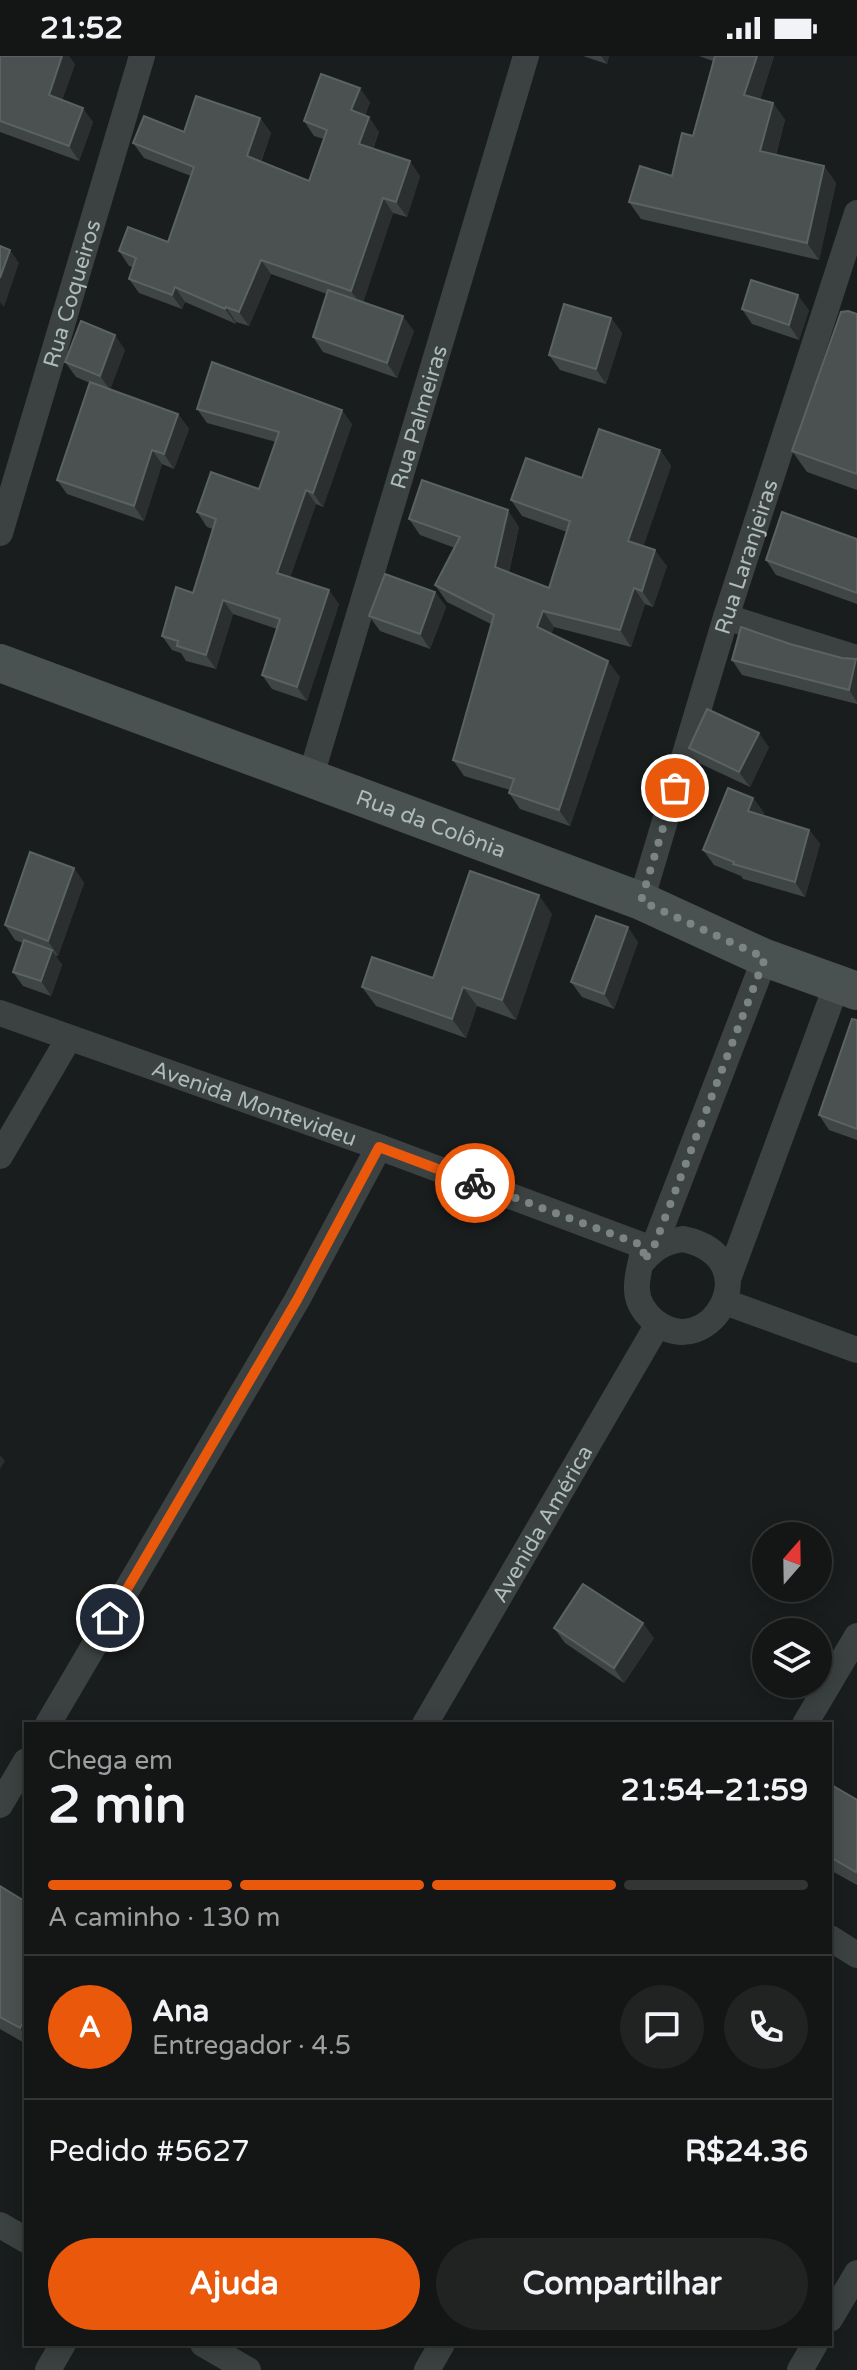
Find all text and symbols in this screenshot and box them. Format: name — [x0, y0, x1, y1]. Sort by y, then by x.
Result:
text: 21:52 — [40, 10, 123, 47]
street label: Rua Coqueiros — [38, 217, 107, 371]
street label: Rua Palmeiras — [385, 342, 453, 492]
street label: Rua Laranjeiras — [710, 476, 784, 637]
pin — [641, 754, 709, 822]
icon: bag — [653, 766, 697, 810]
street label: Rua da Colônia — [352, 784, 509, 864]
street label: Avenida Montevideu — [148, 1056, 360, 1152]
courier — [435, 1143, 515, 1223]
icon: bike — [453, 1161, 497, 1205]
street label: Avenida América — [487, 1441, 599, 1607]
north arrow — [752, 1522, 832, 1602]
map controls — [752, 1522, 832, 1698]
pin — [76, 1584, 144, 1652]
icon: home — [88, 1596, 132, 1640]
button: layers — [752, 1618, 832, 1698]
text: Chega em — [48, 1745, 173, 1776]
text: 21:54–21:59 — [621, 1772, 808, 1809]
text: 2 min — [48, 1774, 187, 1837]
text: A caminho · 130 m — [48, 1902, 280, 1933]
button: chat — [620, 1985, 704, 2069]
button: phone — [724, 1985, 808, 2069]
text: Ana — [152, 1993, 209, 2030]
text: A — [79, 2009, 101, 2046]
text: Entregador · 4.5 — [152, 2030, 351, 2061]
text: Pedido #5627 — [48, 2133, 250, 2170]
text: R$24.36 — [685, 2133, 808, 2170]
button: Ajuda — [48, 2238, 420, 2330]
button: Compartilhar — [436, 2238, 808, 2330]

